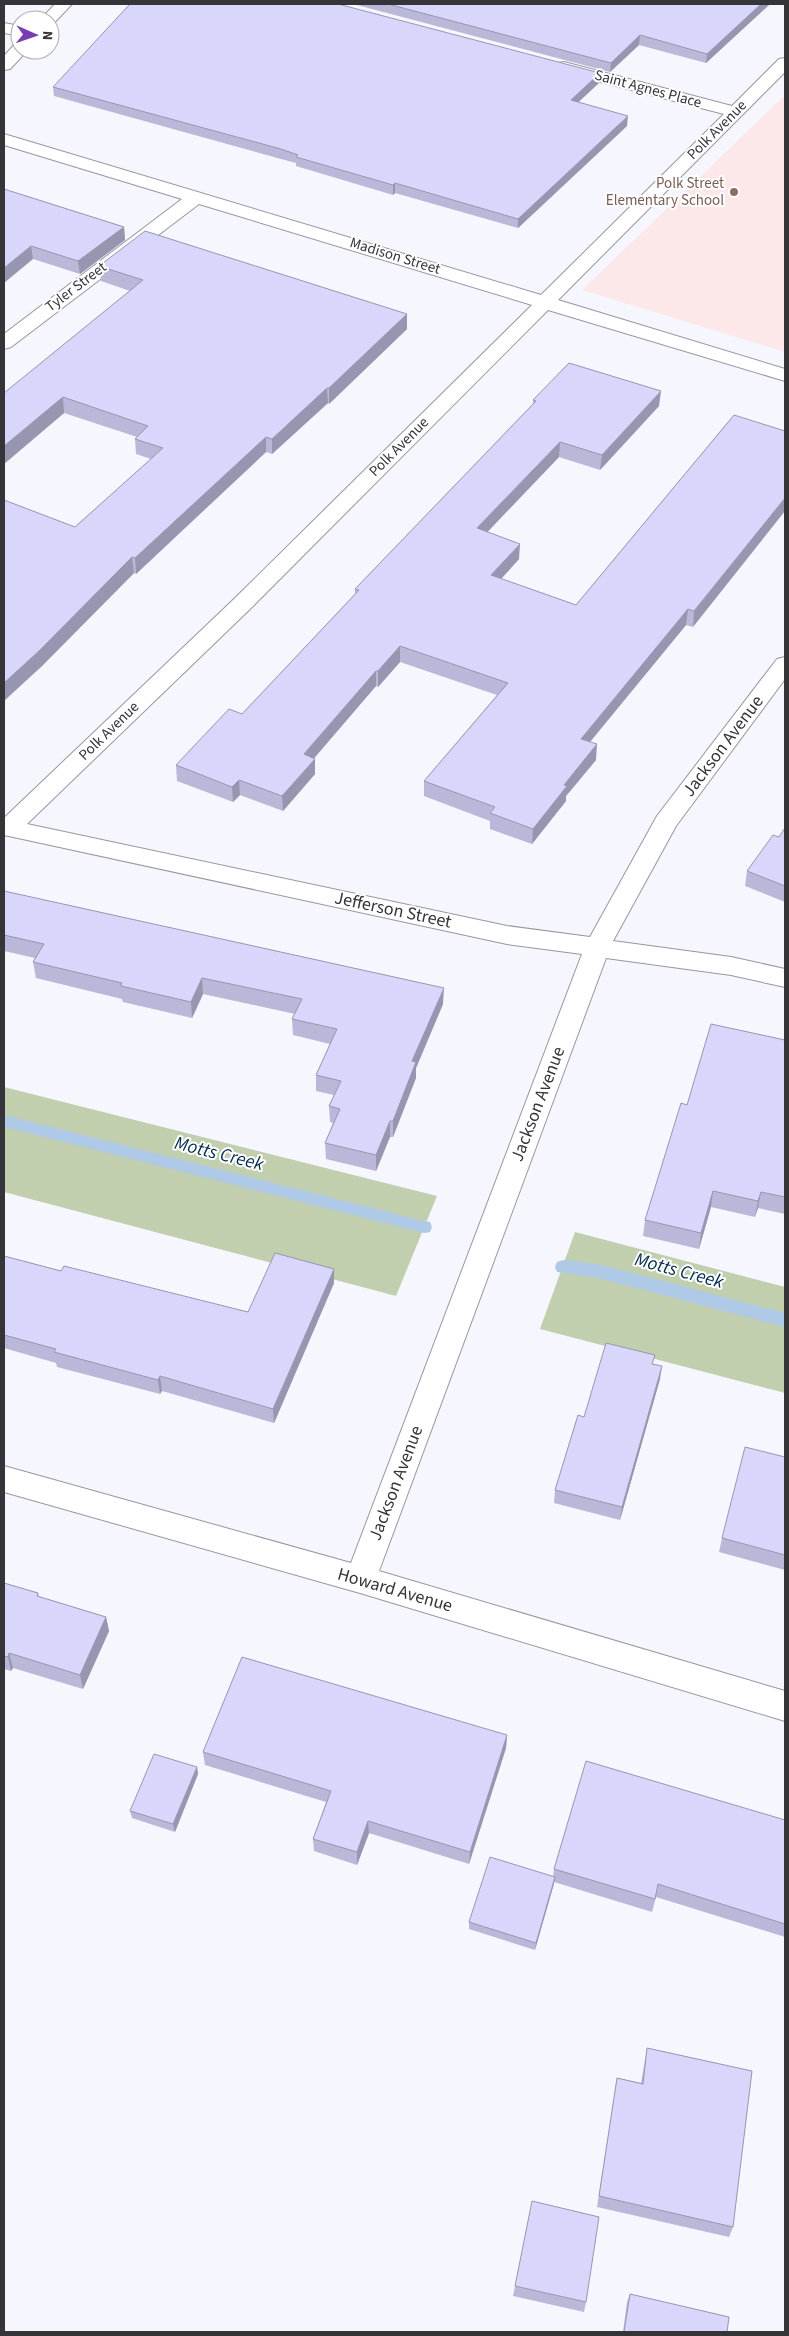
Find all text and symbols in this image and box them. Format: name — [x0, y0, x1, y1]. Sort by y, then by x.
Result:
north arrow — [10, 10, 60, 60]
text: N — [37, 30, 57, 40]
street label: Saint Agnes Place — [592, 65, 704, 113]
street label: Polk Avenue — [682, 95, 752, 165]
place label: Polk Street Elementary School — [606, 173, 724, 211]
marker: Polk Street Elementary School — [728, 186, 740, 198]
street label: Madison Street — [347, 232, 443, 280]
street label: Tyler Street — [41, 257, 111, 317]
street label: Polk Avenue — [364, 412, 434, 482]
street label: Jackson Avenue — [677, 690, 769, 802]
street label: Polk Avenue — [74, 697, 144, 765]
street label: Jefferson Street — [332, 885, 454, 935]
street label: Jackson Avenue — [505, 1043, 571, 1165]
water label: Motts Creek — [172, 1130, 267, 1178]
water label: Motts Creek — [632, 1246, 727, 1296]
street label: Jackson Avenue — [363, 1422, 429, 1544]
street label: Howard Avenue — [335, 1562, 455, 1618]

